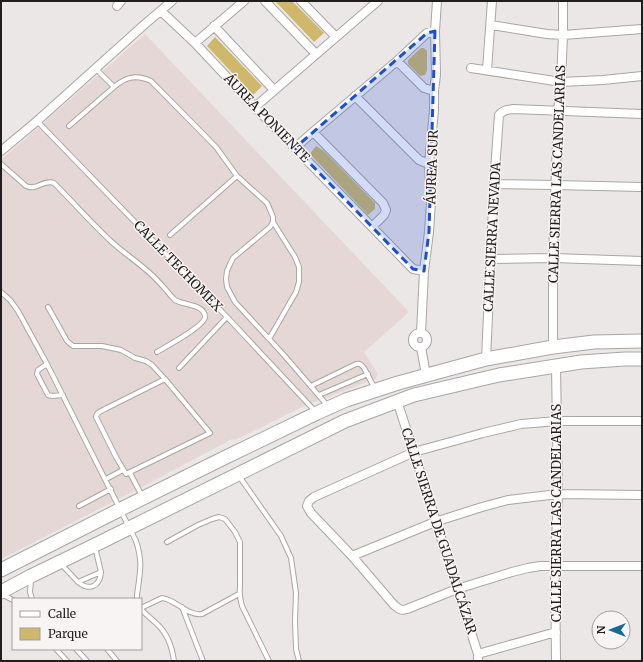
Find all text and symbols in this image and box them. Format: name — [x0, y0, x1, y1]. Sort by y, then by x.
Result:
street label: CALLE SIERRA LAS CANDELARIAS — [545, 64, 569, 283]
street label: ÁUREA PONIENTE — [220, 69, 315, 166]
street label: ÁUREA SUR — [421, 129, 442, 206]
street label: CALLE SIERRA NEVADA — [480, 161, 504, 312]
street label: CALLE TECHOMEX — [130, 217, 226, 316]
street label: CALLE SIERRA LAS CANDELARIAS — [548, 403, 565, 622]
street label: CALLE SIERRA DE GUADALCÁZAR — [398, 425, 481, 636]
legend — [12, 598, 142, 650]
text: Calle — [48, 606, 76, 621]
north arrow — [591, 610, 631, 650]
text: N — [594, 625, 608, 634]
text: Parque — [48, 626, 88, 641]

